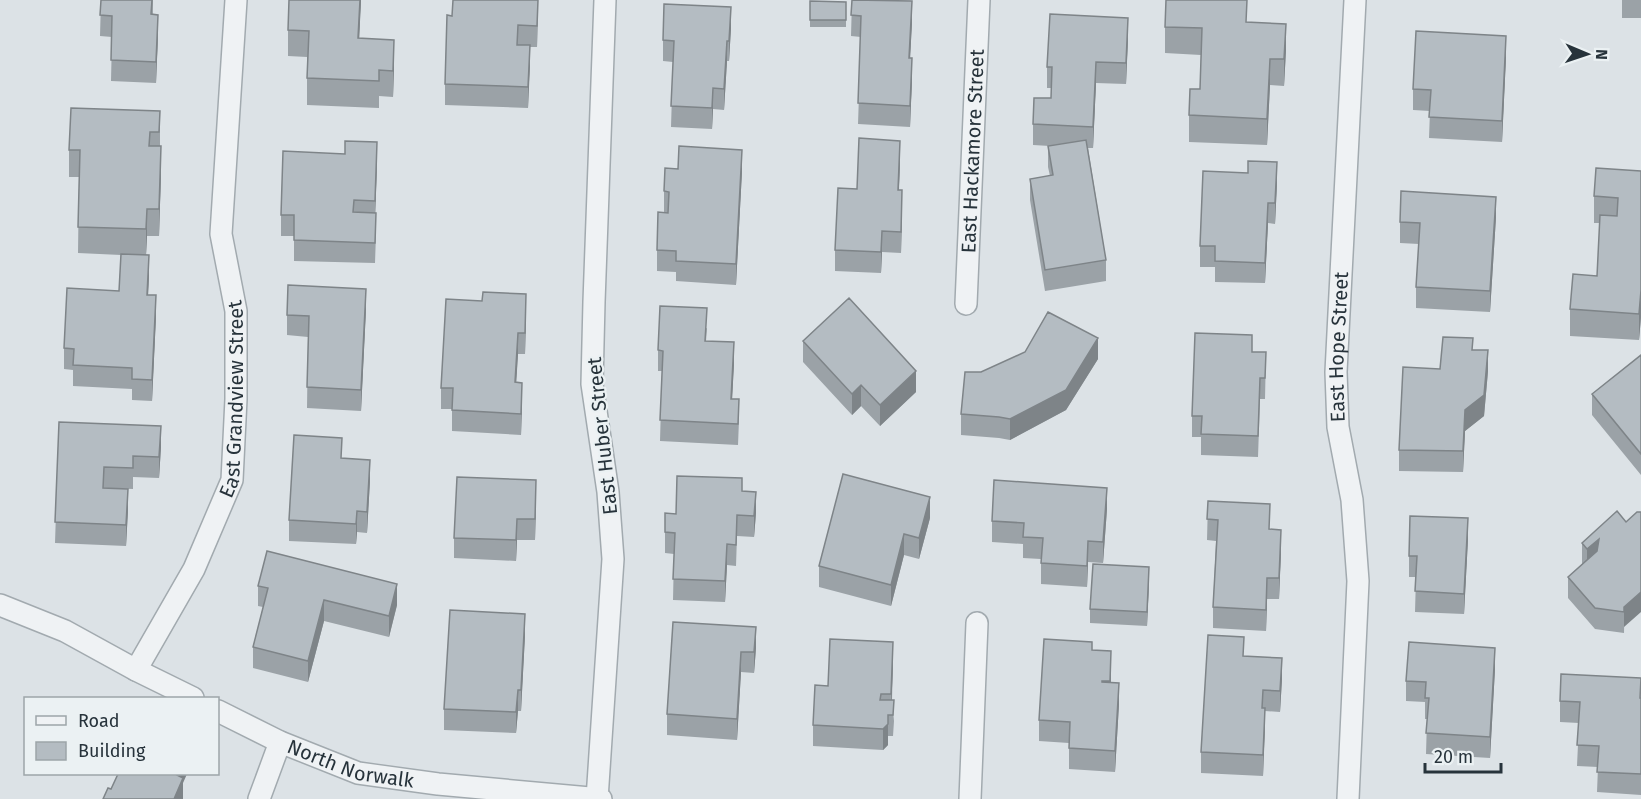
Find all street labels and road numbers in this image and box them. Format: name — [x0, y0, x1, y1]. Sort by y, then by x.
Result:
street label: East Hackamore Street — [956, 48, 989, 254]
street label: East Hope Street — [1324, 270, 1353, 423]
street label: East Grandview Street — [214, 298, 248, 501]
street label: East Huber Street — [582, 355, 622, 516]
street label: North Norwalk — [284, 734, 416, 793]

